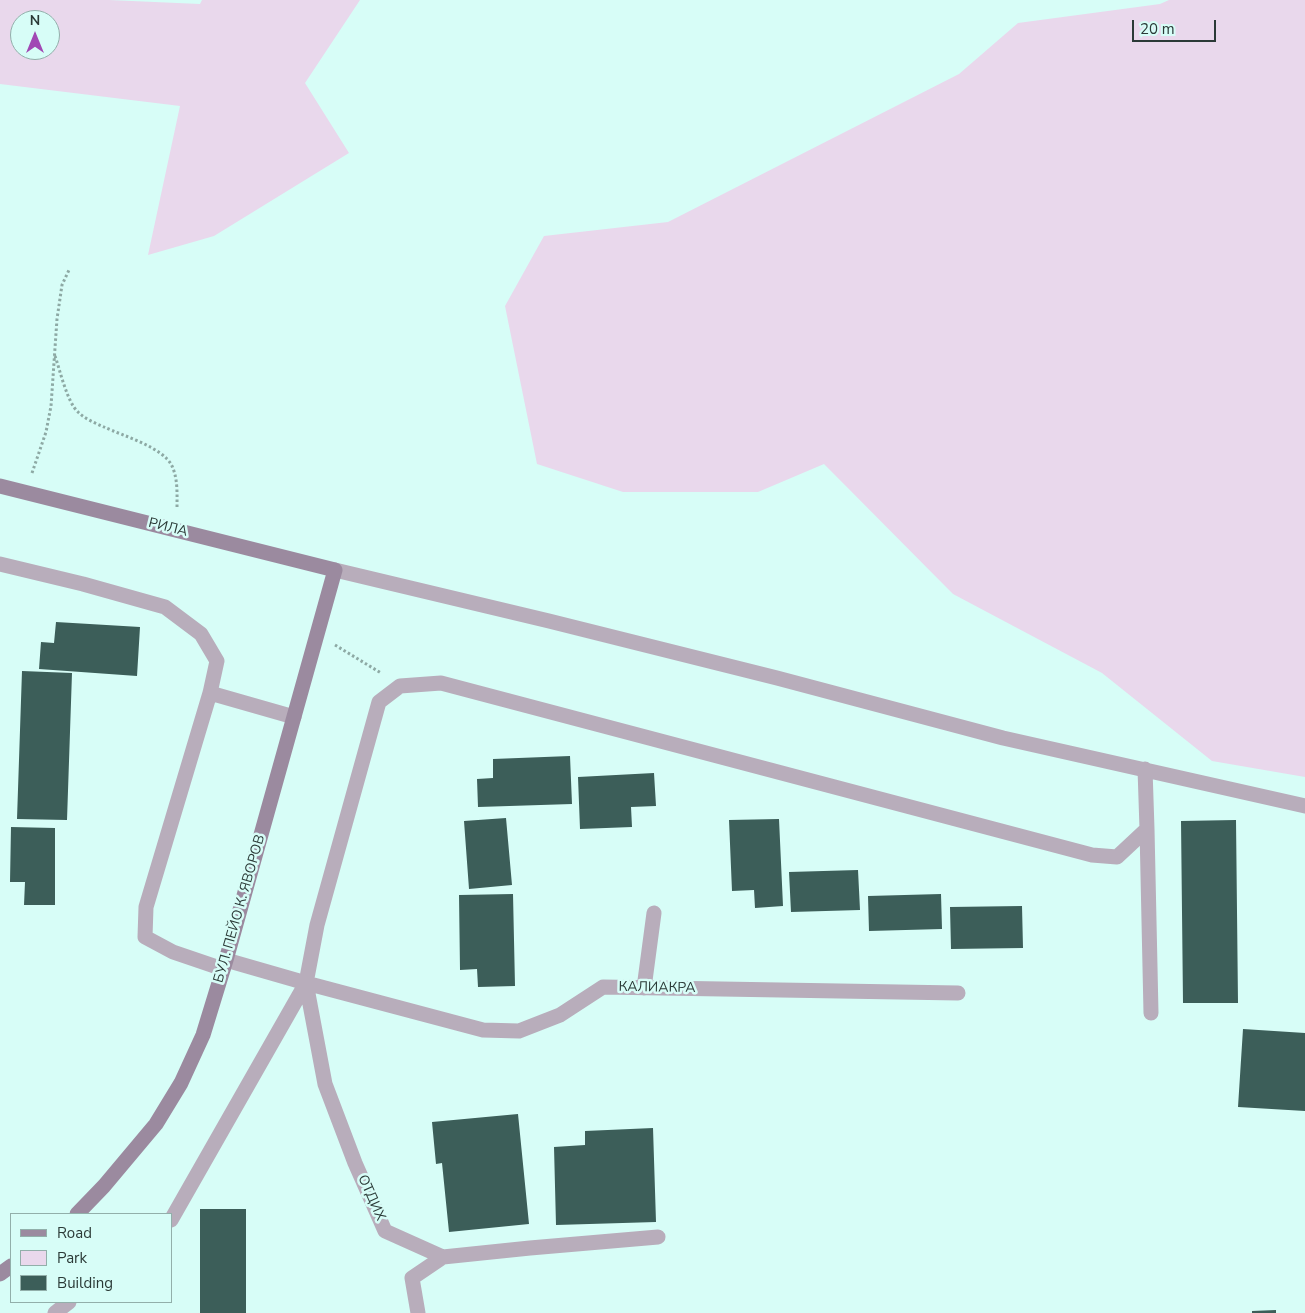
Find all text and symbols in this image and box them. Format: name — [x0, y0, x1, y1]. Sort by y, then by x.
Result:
north arrow — [10, 10, 60, 60]
scale bar — [1135, 10, 1219, 42]
text: N — [30, 11, 40, 30]
text: 20 m — [1140, 19, 1175, 39]
street label: РИЛА — [147, 515, 189, 541]
street label: БУЛ. ПЕЙО К. ЯВОРОВ — [211, 833, 269, 985]
street label: КАЛИАКРА — [618, 979, 696, 997]
street label: ОТДИХ — [354, 1173, 388, 1223]
legend — [10, 1213, 172, 1303]
text: Road — [57, 1223, 92, 1243]
text: Park — [57, 1248, 87, 1268]
text: Building — [57, 1273, 113, 1293]

